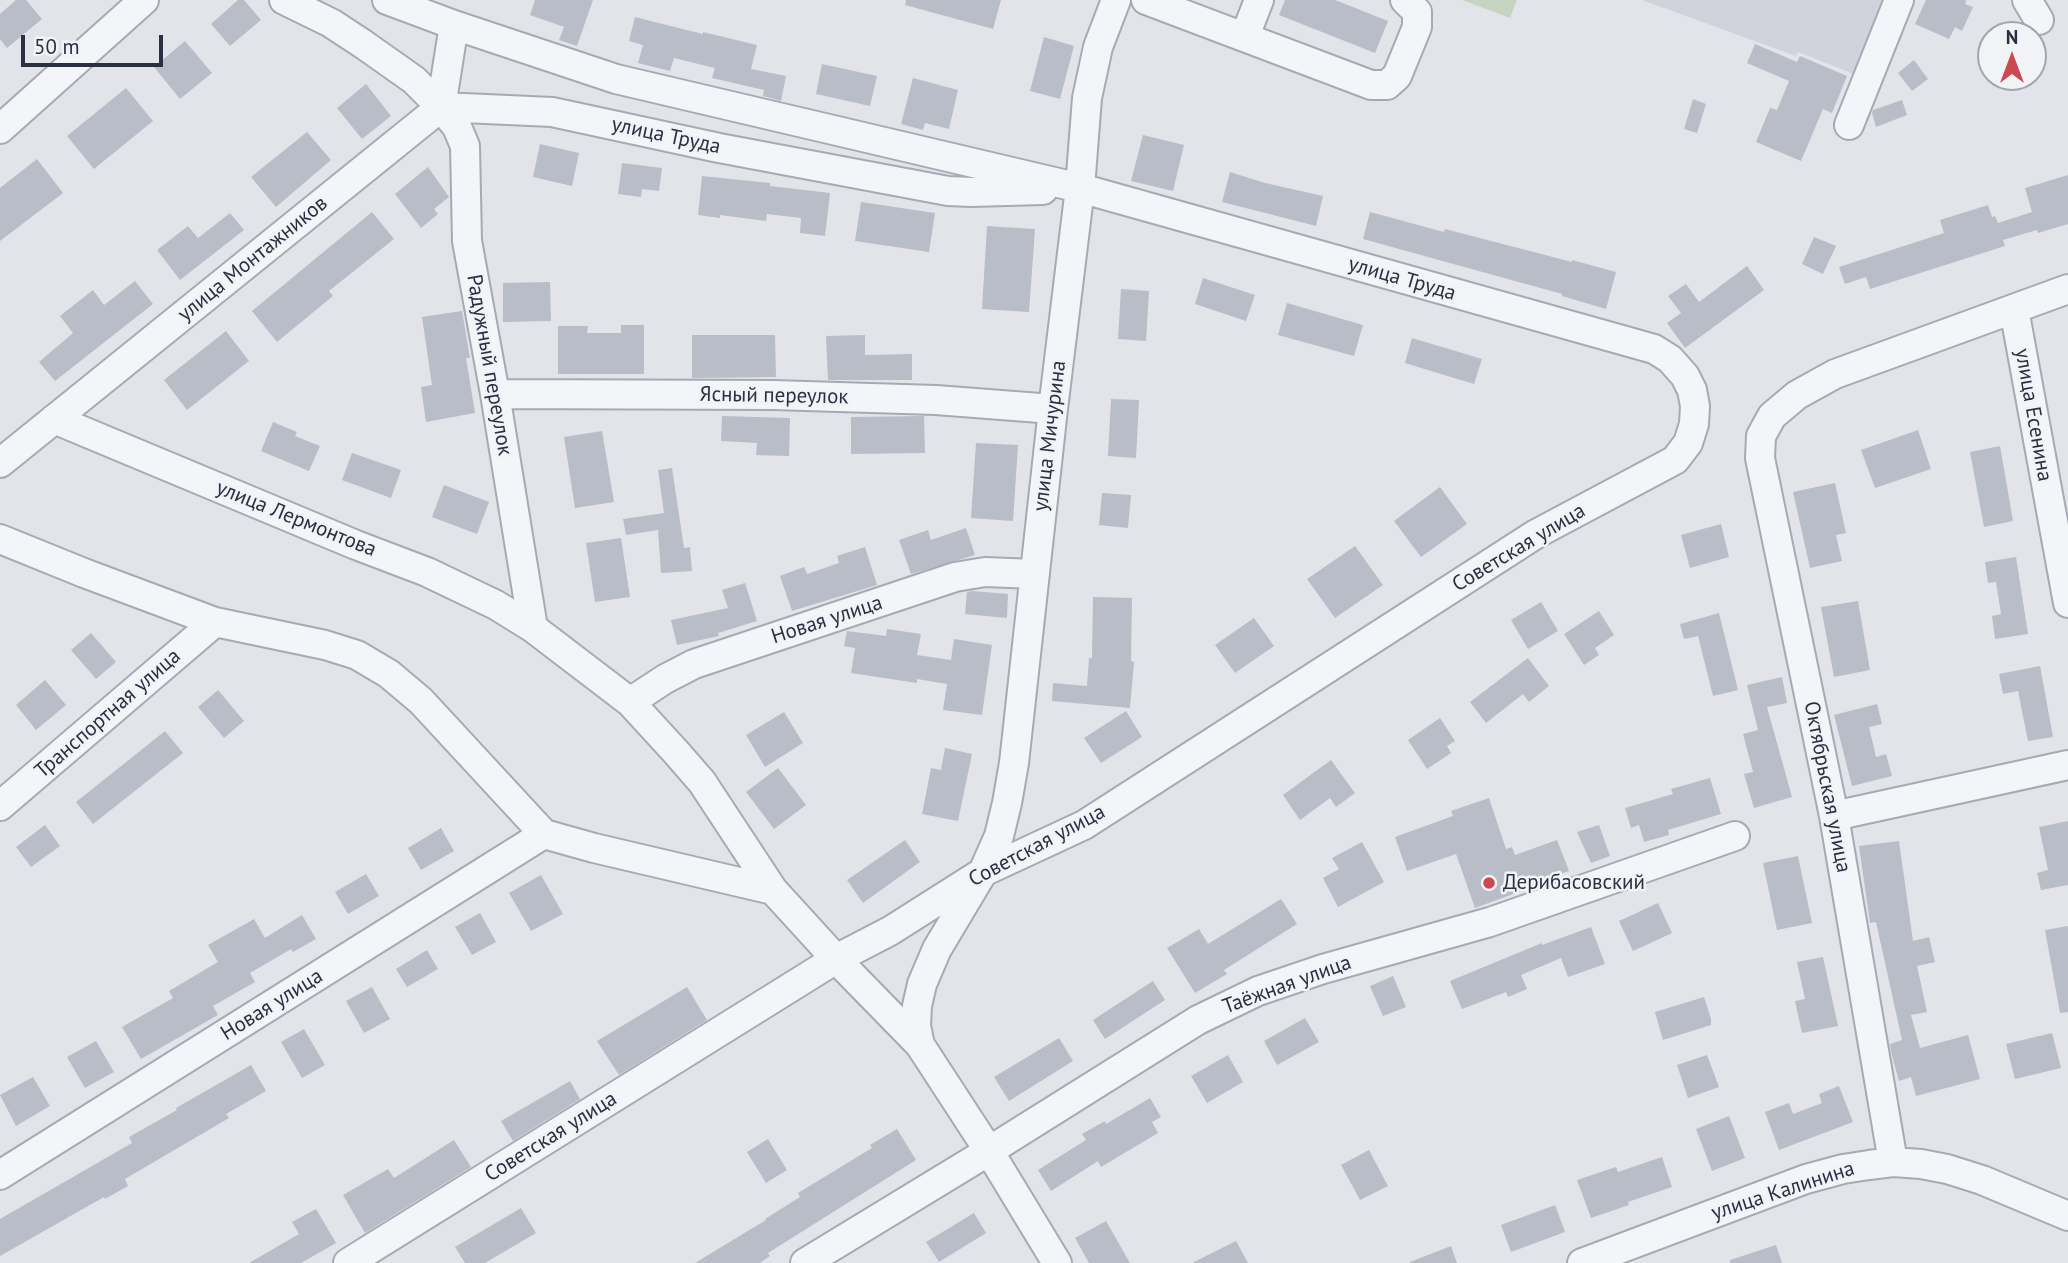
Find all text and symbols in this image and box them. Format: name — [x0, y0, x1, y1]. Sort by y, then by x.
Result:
scale bar — [24, 21, 166, 65]
north arrow — [1977, 21, 2047, 91]
text: N — [2006, 25, 2018, 49]
text: 50 m — [34, 33, 80, 60]
street label: улица Труда — [609, 112, 723, 160]
street label: улица Монтажников — [173, 191, 333, 327]
street label: улица Труда — [1345, 252, 1459, 306]
street label: Радужный переулок — [461, 272, 517, 458]
street label: улица Есенина — [2009, 347, 2057, 483]
street label: улица Мичурина — [1028, 359, 1072, 513]
street label: Ясный переулок — [699, 382, 849, 410]
street label: улица Лермонтова — [212, 475, 380, 563]
street label: Советская улица — [1448, 498, 1590, 598]
street label: Новая улица — [768, 590, 886, 650]
street label: Транспортная улица — [30, 644, 186, 784]
street label: Октябрьская улица — [1798, 699, 1856, 875]
street label: Советская улица — [965, 800, 1109, 892]
place label: Дерибасовский — [1503, 870, 1645, 896]
marker: Дерибасовский — [1481, 875, 1497, 891]
street label: Таёжная улица — [1219, 950, 1355, 1020]
street label: Новая улица — [216, 964, 328, 1046]
street label: Советская улица — [480, 1086, 622, 1188]
street label: улица Калинина — [1708, 1156, 1858, 1226]

